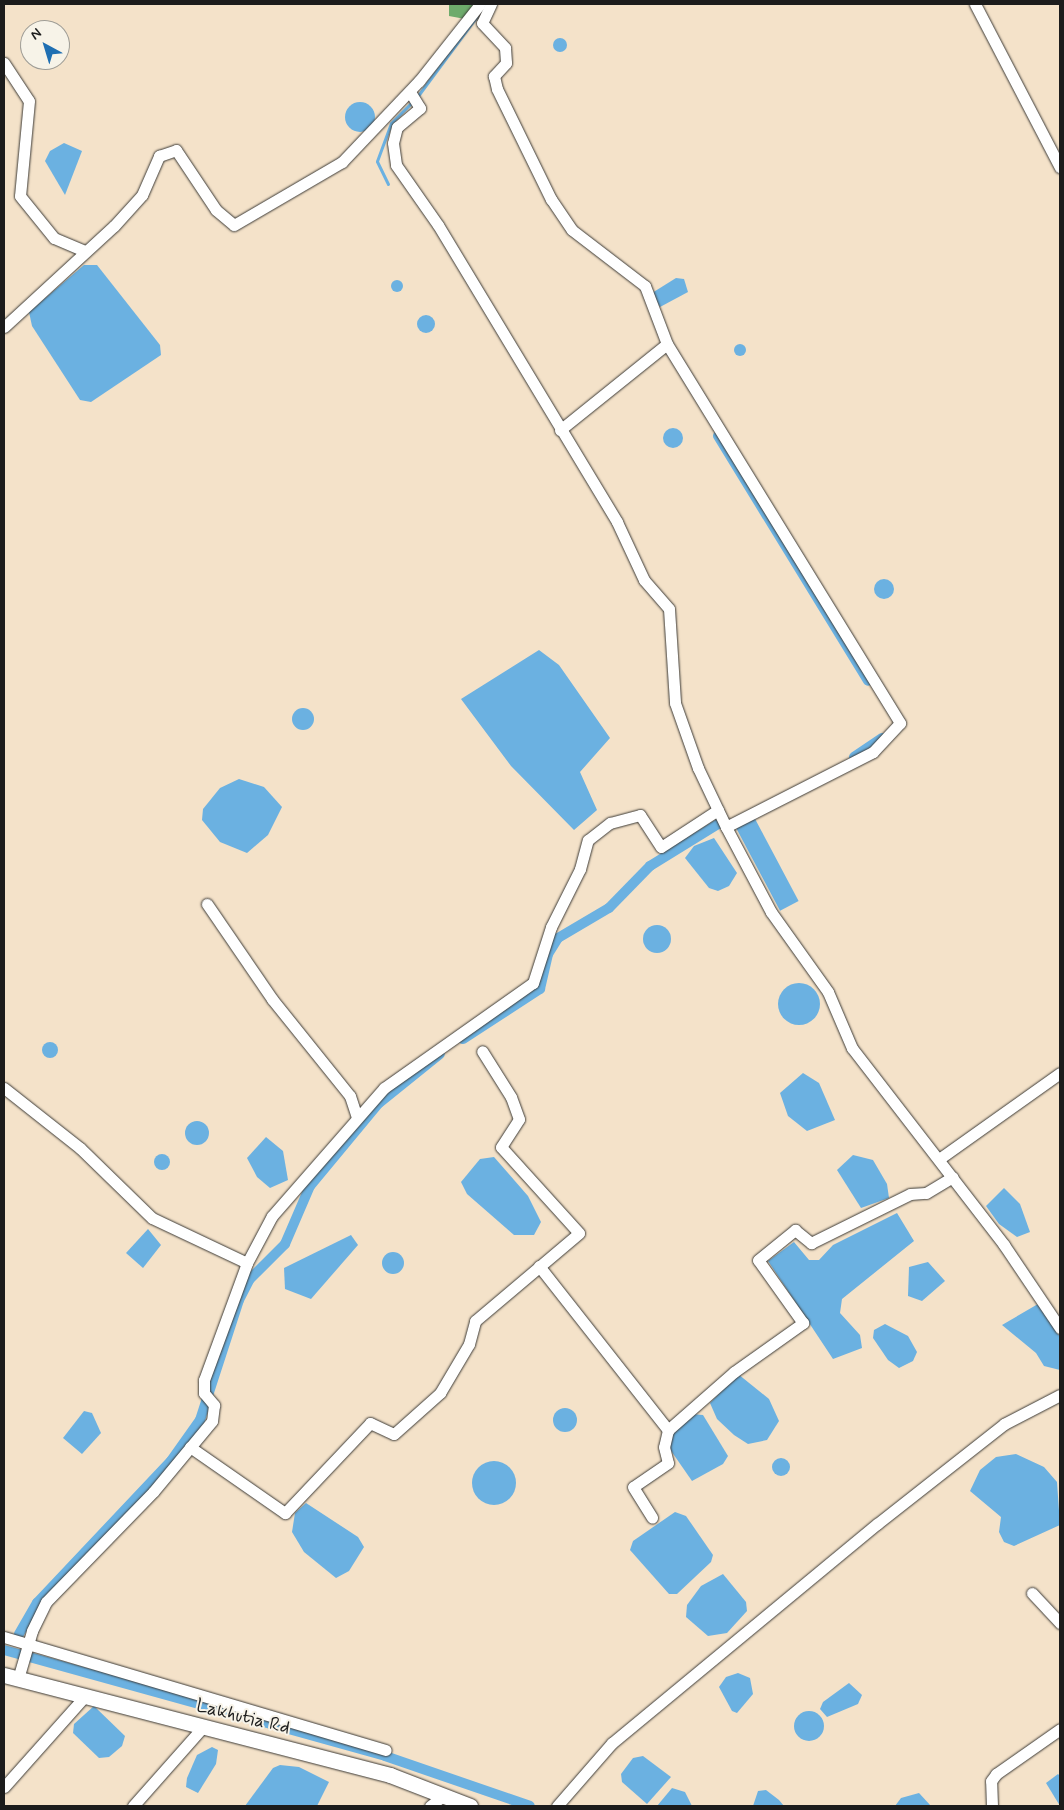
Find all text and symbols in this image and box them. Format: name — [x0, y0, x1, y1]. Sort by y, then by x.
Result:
north arrow — [20, 20, 70, 70]
text: N — [27, 24, 45, 44]
street label: Lakhutia Rd — [194, 1694, 292, 1740]

